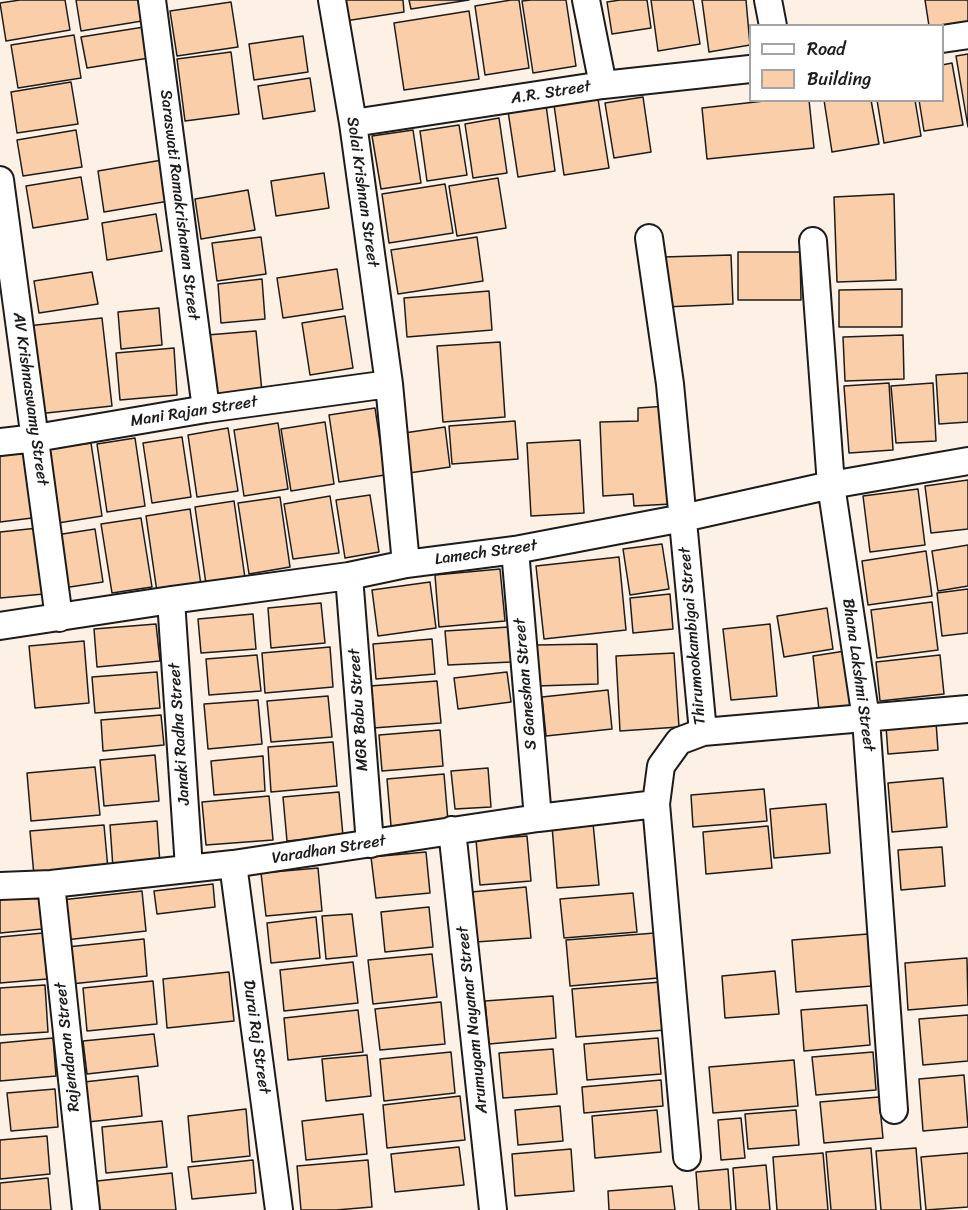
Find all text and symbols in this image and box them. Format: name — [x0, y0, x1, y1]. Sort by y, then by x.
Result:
legend — [749, 24, 944, 102]
text: Road — [807, 33, 846, 65]
text: Building — [807, 63, 871, 95]
street label: A.R. Street — [510, 77, 592, 109]
street label: Saraswati Ramakrishanan Street — [155, 89, 203, 321]
street label: Solai Krishnan Street — [342, 116, 382, 268]
street label: AV Krishnaswamy Street — [8, 311, 52, 487]
street label: Mani Rajan Street — [129, 392, 259, 432]
street label: Lamech Street — [434, 536, 538, 570]
street label: Thirumookambigai Street — [676, 546, 710, 726]
street label: Bhana Lakshmi Street — [838, 597, 878, 753]
street label: S Ganeshan Street — [511, 617, 541, 751]
street label: MGR Babu Street — [345, 648, 373, 772]
street label: Janaki Radha Street — [165, 662, 195, 806]
street label: Varadhan Street — [271, 832, 387, 868]
street label: Arumugam Nayanar Street — [454, 925, 492, 1115]
street label: Durai Raj Street — [238, 979, 274, 1095]
street label: Rajendaran Street — [52, 981, 84, 1113]

